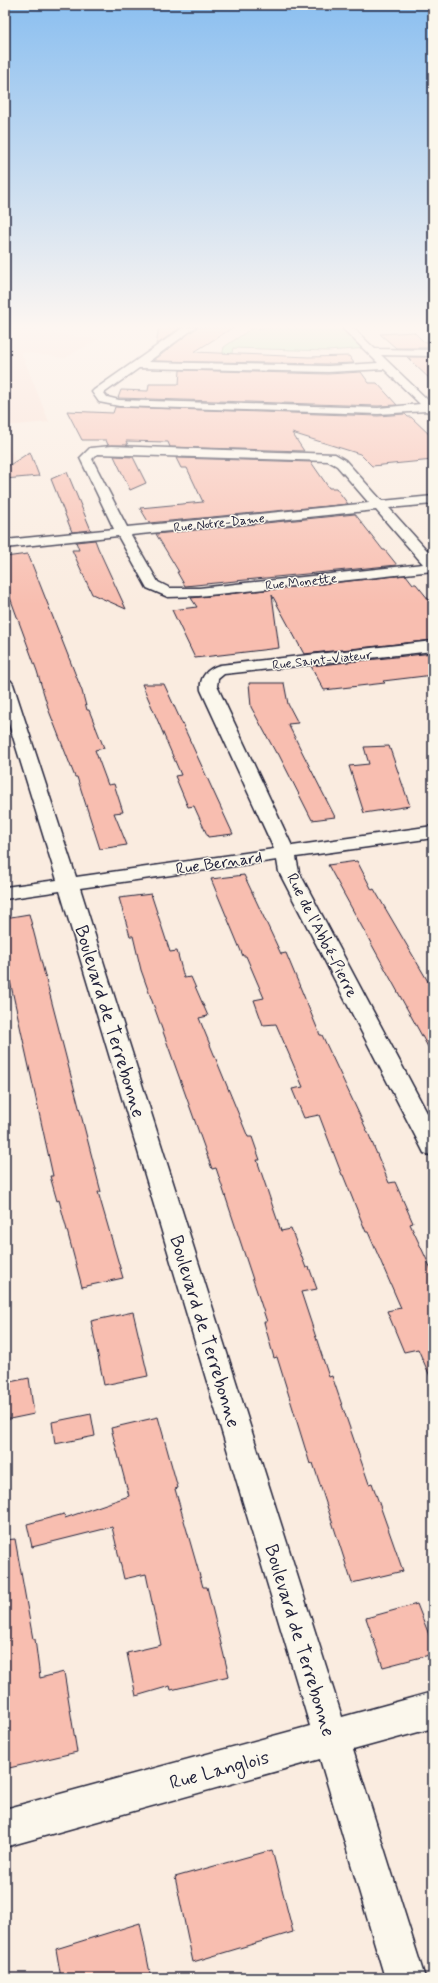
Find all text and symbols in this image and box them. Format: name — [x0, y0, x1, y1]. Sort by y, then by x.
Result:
street label: Rue Notre-Dame — [173, 510, 266, 537]
street label: Rue Monette — [264, 570, 338, 595]
street label: Rue Saint-Viateur — [271, 647, 374, 674]
street label: Rue Bernard — [175, 847, 264, 880]
street label: Rue de l'Abbé-Pierre — [281, 870, 362, 1002]
street label: Boulevard de Terrebonne — [68, 922, 151, 1121]
street label: Boulevard de Terrebonne — [163, 1232, 246, 1431]
street label: Boulevard de Terrebonne — [258, 1541, 341, 1740]
street label: Rue Langlois — [167, 1745, 272, 1798]

